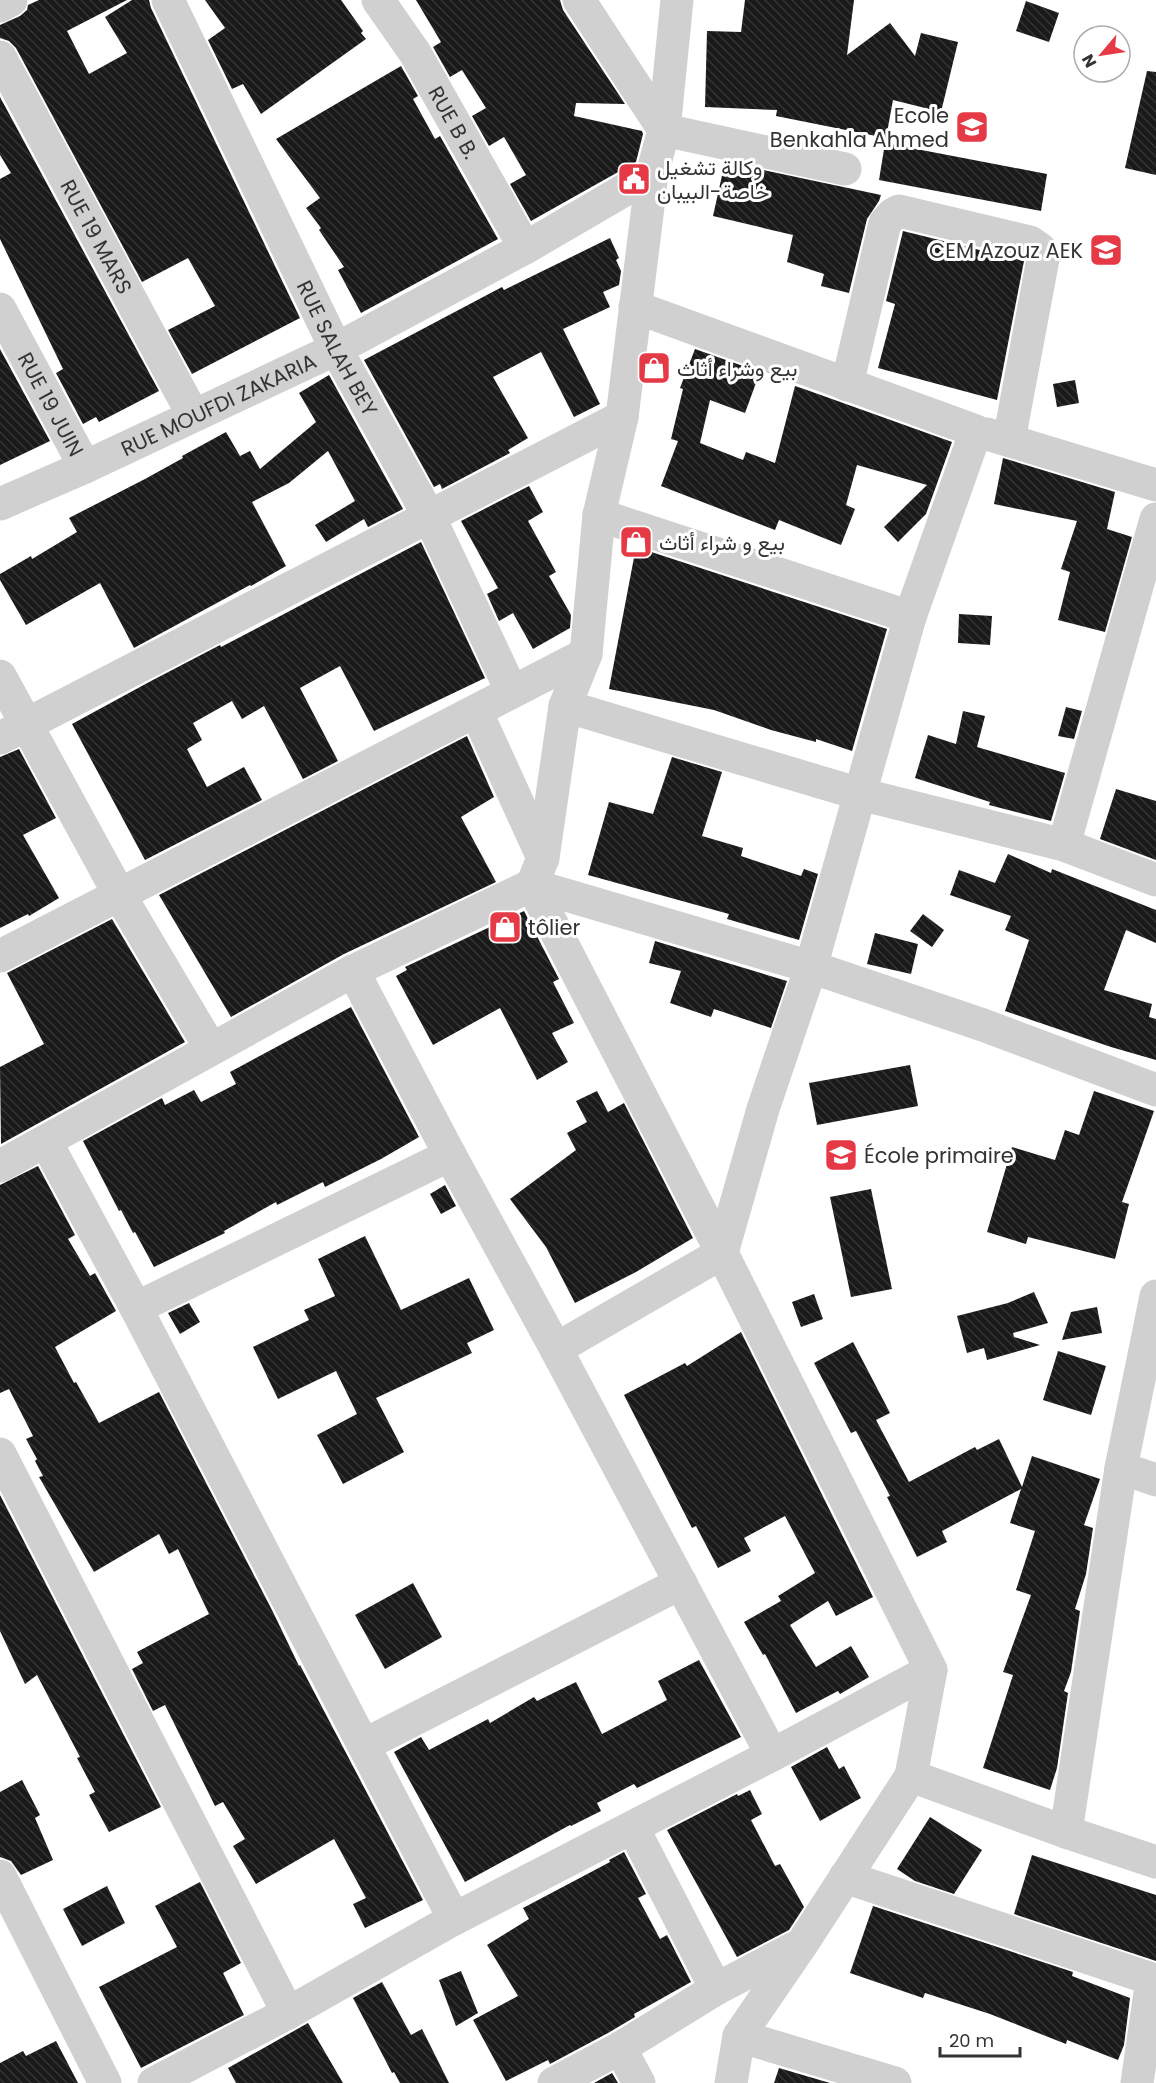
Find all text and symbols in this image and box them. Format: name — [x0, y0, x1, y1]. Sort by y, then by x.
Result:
north arrow — [1072, 24, 1132, 84]
text: N — [1076, 50, 1102, 72]
street label: RUE B B. — [422, 81, 486, 164]
place label: Ecole Benkahla Ahmed — [770, 101, 949, 154]
school or university icon: Ecole Benkahla Ahmed — [954, 109, 990, 145]
place label: وكالة تشغيل خاصة-البيبان — [657, 153, 769, 206]
public building icon: وكالة تشغيل خاصة-البيبان — [616, 161, 652, 197]
street label: RUE 19 MARS — [54, 174, 140, 299]
school or university icon: CEM Azouz AEK — [1088, 232, 1124, 268]
place label: CEM Azouz AEK — [929, 236, 1083, 265]
street label: RUE SALAH BEY — [290, 275, 385, 421]
street label: RUE MOUFDI ZAKARIA — [116, 346, 321, 463]
street label: RUE 19 JUIN — [11, 347, 91, 461]
shop icon: بيع وشراء أثاث — [636, 350, 672, 386]
place label: بيع وشراء أثاث — [677, 354, 797, 383]
shop icon: بيع و شراء أثاث — [618, 524, 654, 560]
place label: بيع و شراء أثاث — [659, 528, 785, 557]
shop icon: tôlier — [487, 909, 523, 945]
place label: tôlier — [528, 913, 580, 942]
school or university icon: École primaire — [823, 1137, 859, 1173]
place label: École primaire — [864, 1141, 1014, 1170]
scale bar — [940, 2020, 1020, 2058]
text: 20 m — [949, 2028, 994, 2053]

